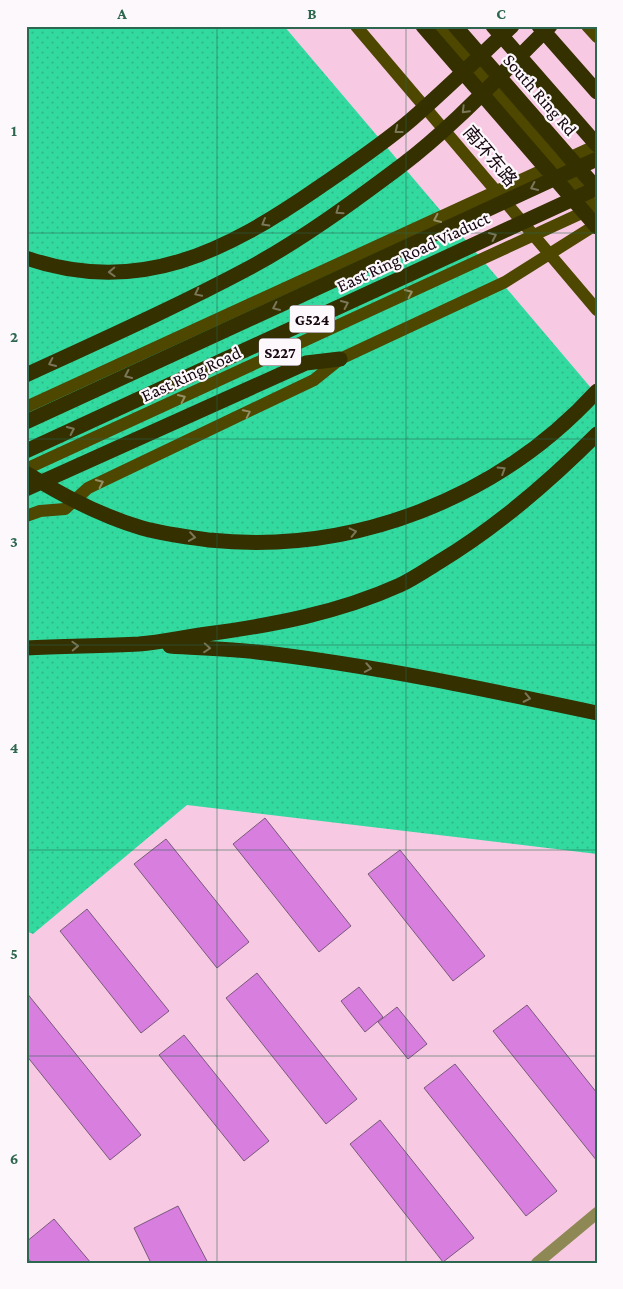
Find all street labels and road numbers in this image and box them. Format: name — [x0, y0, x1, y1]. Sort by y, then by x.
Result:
street label: South Ring Rd — [499, 50, 581, 140]
street label: 南环东路 — [459, 122, 521, 190]
street label: East Ring Road Viaduct — [333, 207, 494, 296]
road number: G524 — [290, 306, 334, 332]
road number: S227 — [259, 338, 301, 366]
street label: East Ring Road — [138, 342, 244, 406]

